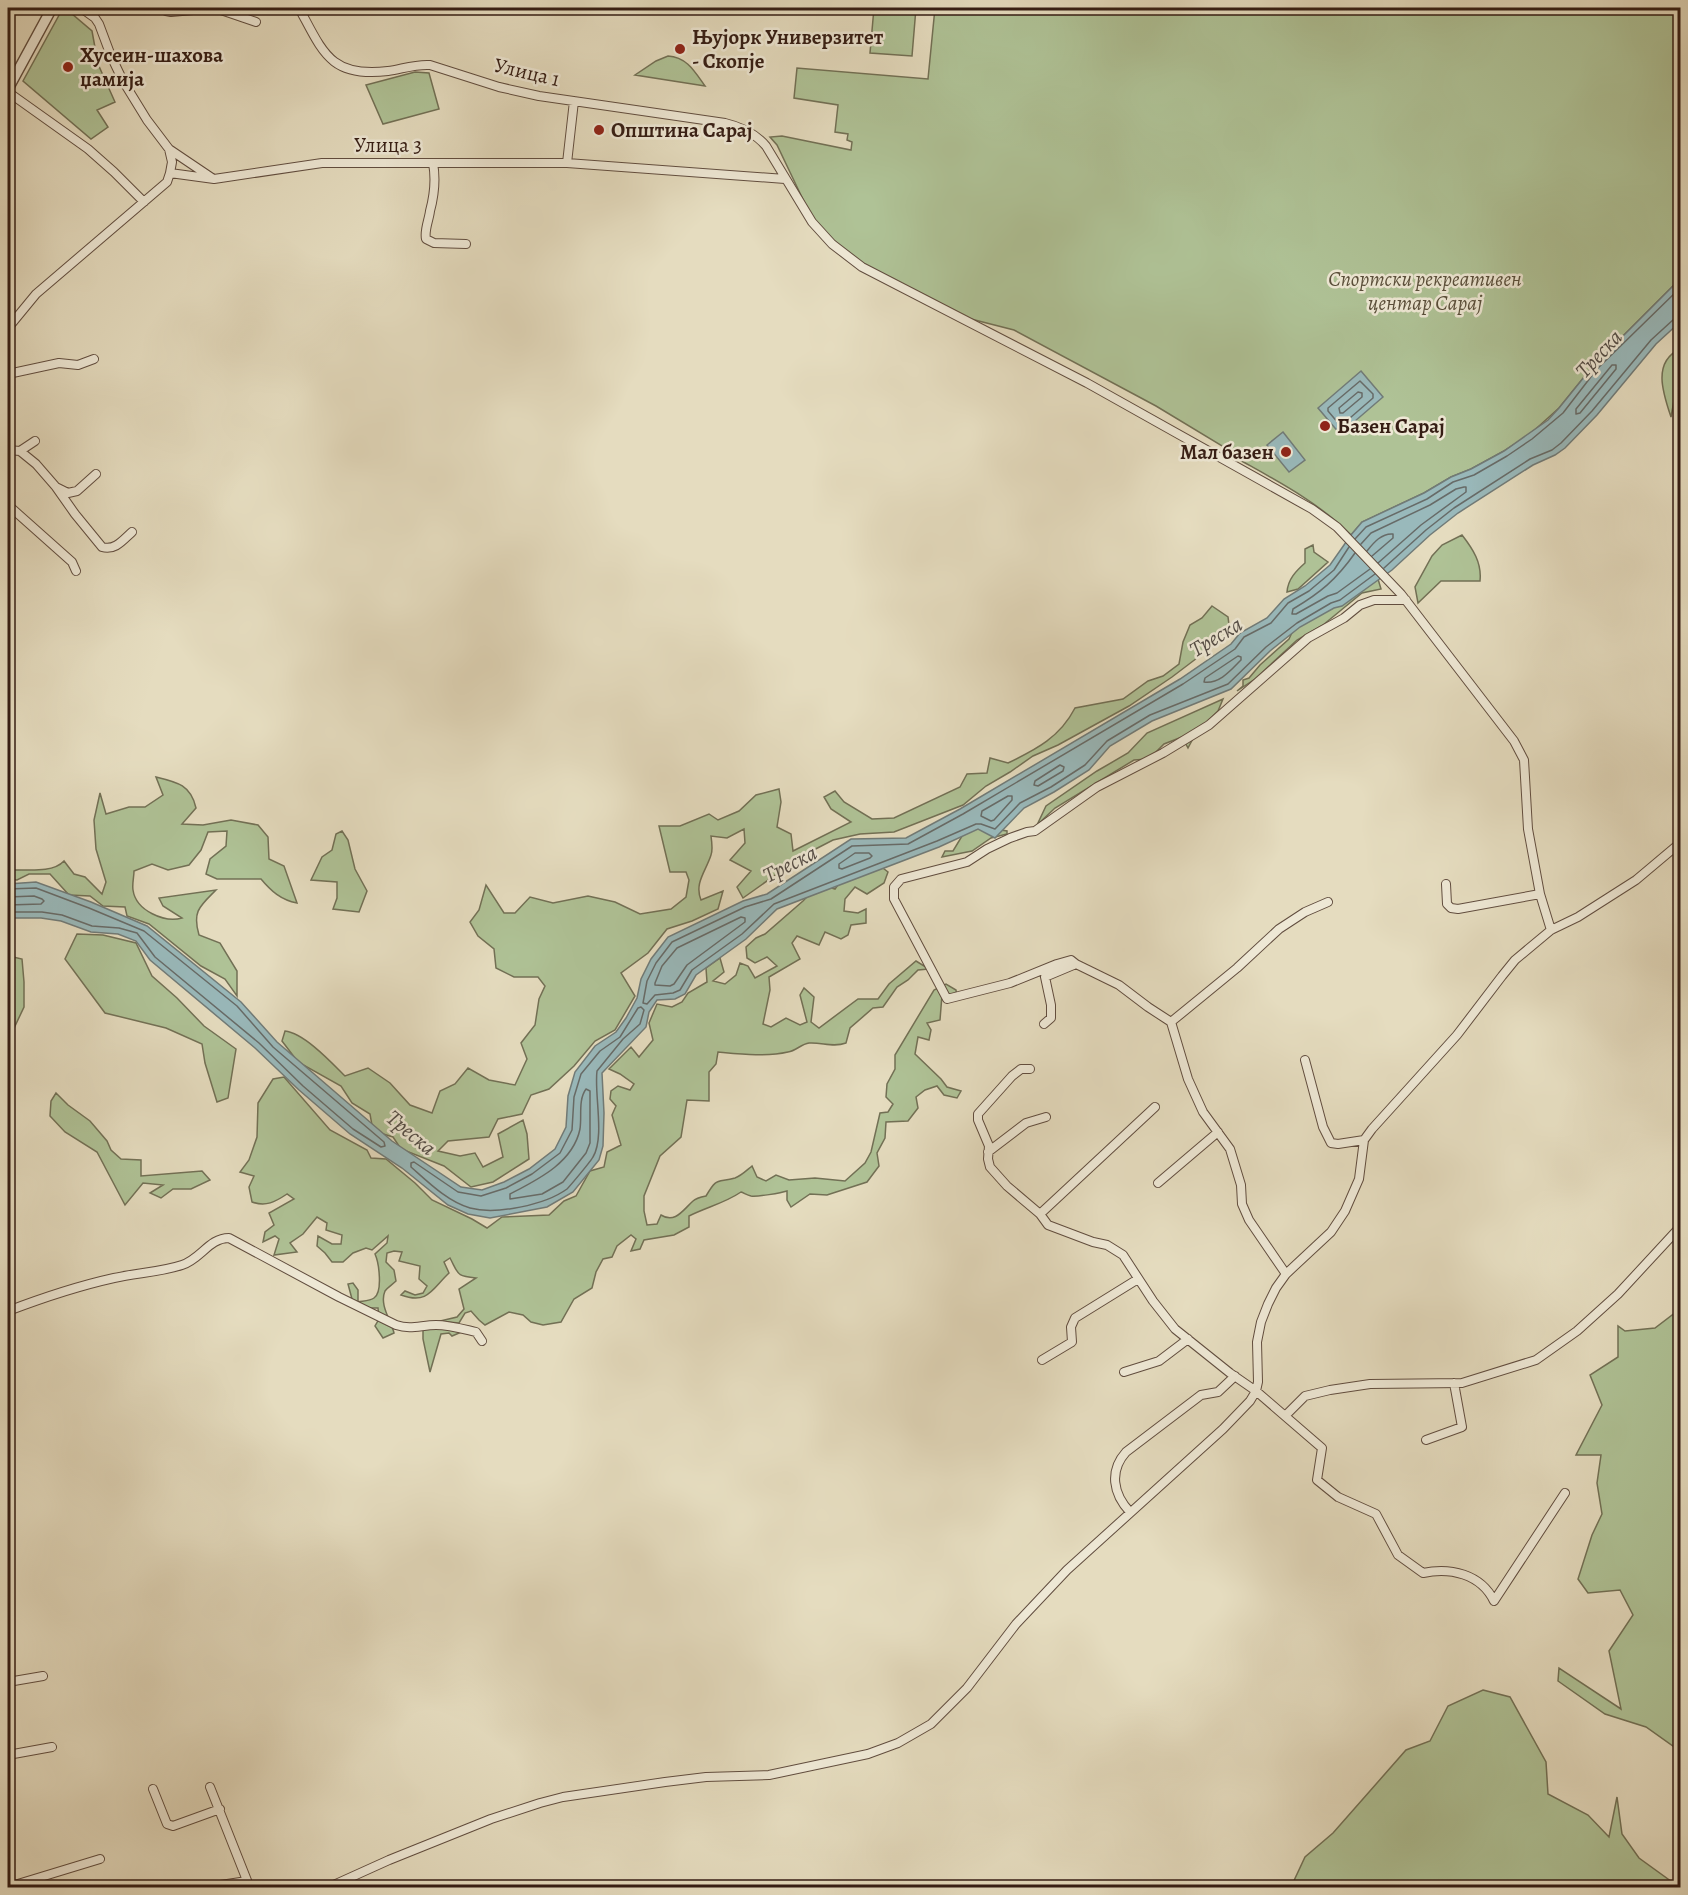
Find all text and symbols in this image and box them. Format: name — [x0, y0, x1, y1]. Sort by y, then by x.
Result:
place label: Њујорк Универзитет - Скопје — [692, 23, 884, 75]
place label: Хусеин-шахова џамија — [80, 41, 223, 93]
marker: Њујорк Универзитет - Скопје — [673, 42, 687, 56]
street label: Улица 1 — [492, 51, 562, 93]
marker: Хусеин-шахова џамија — [61, 60, 75, 74]
place label: Општина Сарај — [611, 116, 753, 144]
marker: Општина Сарај — [592, 123, 606, 137]
street label: Улица 3 — [354, 131, 422, 159]
park label: Спортски рекреативен центар Сарај — [1328, 265, 1522, 317]
water label: Треска — [1569, 323, 1629, 385]
place label: Базен Сарај — [1337, 412, 1445, 440]
marker: Базен Сарај — [1318, 419, 1332, 433]
place label: Мал базен — [1180, 438, 1274, 466]
marker: Мал базен — [1279, 445, 1293, 459]
water label: Треска — [1184, 609, 1248, 665]
water label: Треска — [758, 838, 822, 890]
water label: Треска — [380, 1103, 442, 1163]

